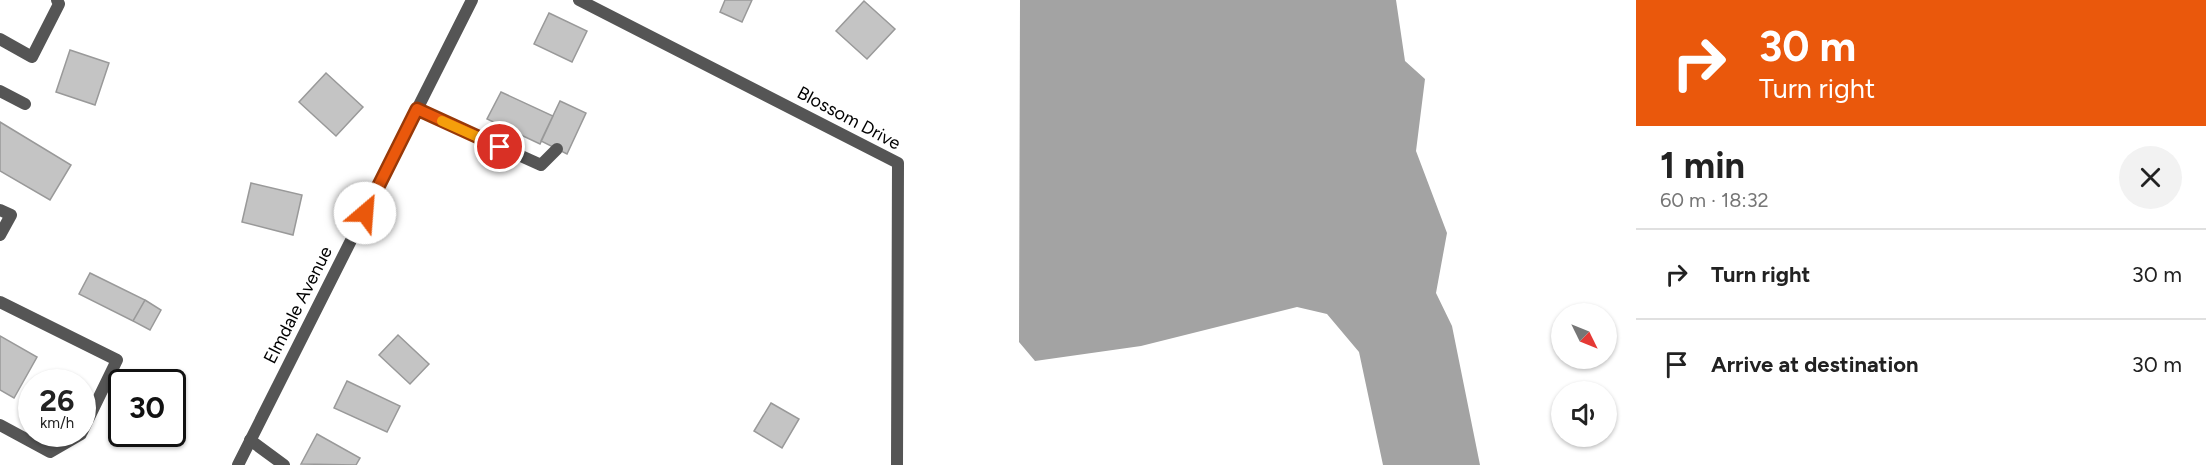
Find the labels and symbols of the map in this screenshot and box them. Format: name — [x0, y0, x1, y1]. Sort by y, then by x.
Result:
street label: Blossom Drive — [794, 82, 905, 155]
pin — [474, 121, 525, 172]
position arrow — [333, 181, 397, 245]
street label: Elmdale Avenue — [259, 242, 337, 367]
north arrow — [1551, 303, 1617, 369]
speed limit sign: 30 — [108, 369, 186, 447]

